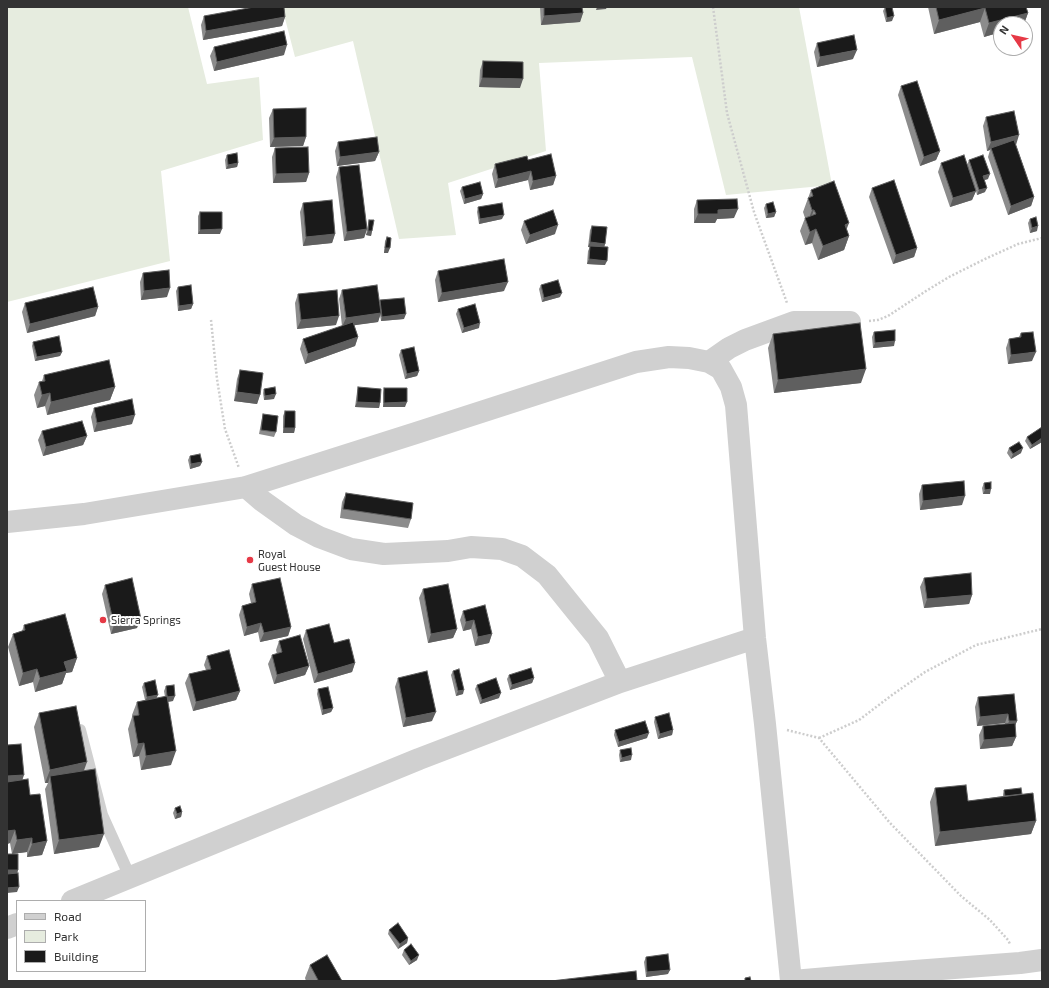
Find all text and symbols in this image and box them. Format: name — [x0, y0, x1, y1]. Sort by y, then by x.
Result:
north arrow — [993, 16, 1033, 56]
text: N — [996, 23, 1011, 37]
place label: Royal Guest House — [258, 547, 321, 573]
marker: Royal Guest House — [245, 555, 255, 565]
place label: Sierra Springs — [111, 613, 181, 627]
marker: Sierra Springs — [98, 615, 108, 625]
legend — [16, 900, 146, 972]
text: Road — [54, 909, 82, 923]
text: Park — [54, 929, 79, 943]
text: Building — [54, 949, 98, 963]

